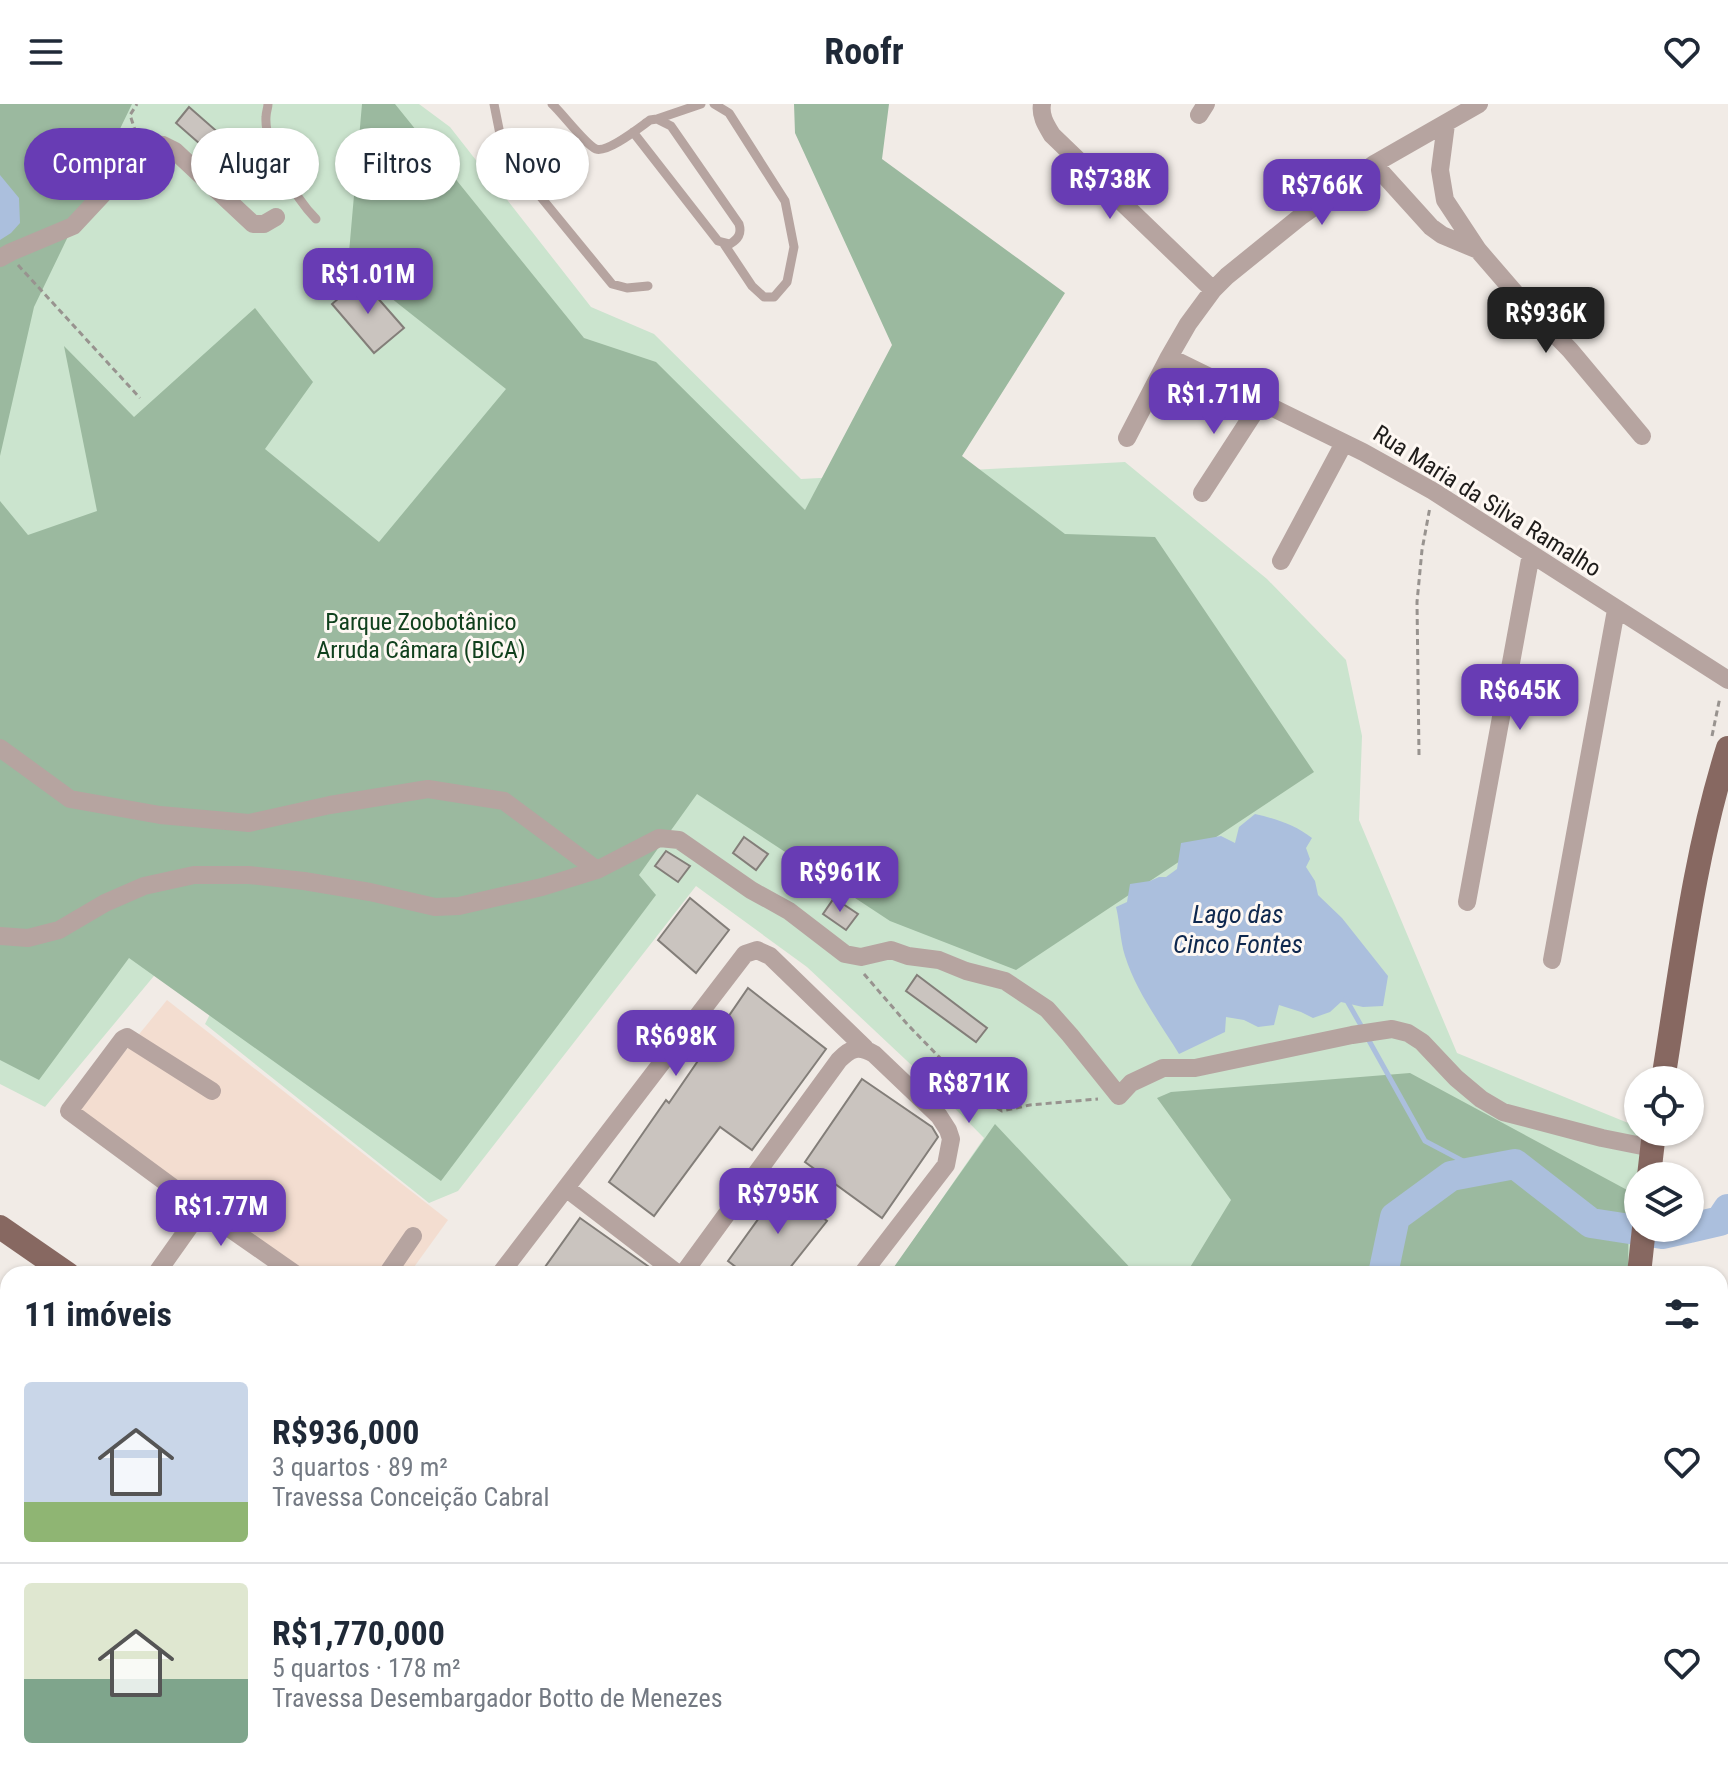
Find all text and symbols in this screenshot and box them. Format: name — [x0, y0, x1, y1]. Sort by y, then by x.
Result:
icon: menu — [24, 30, 68, 74]
icon: heart — [1660, 30, 1704, 74]
text: Roofr — [824, 31, 904, 73]
chip: Comprar — [24, 128, 175, 200]
chip: Alugar — [191, 128, 319, 200]
chip: Filtros — [335, 128, 460, 200]
chip: Novo — [476, 128, 589, 200]
pin: R$738K — [1045, 153, 1175, 221]
pin: R$766K — [1257, 159, 1387, 227]
text: R$738K — [1069, 164, 1151, 194]
text: R$766K — [1281, 170, 1363, 200]
pin: R$1.01M — [294, 248, 442, 316]
text: R$1.01M — [321, 259, 415, 289]
pin: R$936K — [1481, 287, 1611, 355]
text: R$936K — [1505, 298, 1587, 328]
pin: R$1.71M — [1140, 368, 1288, 436]
text: R$1.71M — [1167, 379, 1261, 409]
street label: Rua Maria da Silva Ramalho — [1368, 419, 1606, 583]
park label: Parque Zoobotânico Arruda Câmara (BICA) — [316, 608, 526, 664]
pin: R$645K — [1455, 664, 1585, 732]
text: R$645K — [1479, 675, 1561, 705]
pin: R$961K — [775, 846, 905, 914]
text: R$961K — [799, 857, 881, 887]
water label: Lago das Cinco Fontes — [1173, 899, 1303, 959]
pin: R$698K — [611, 1010, 741, 1078]
text: R$698K — [635, 1021, 717, 1051]
pin: R$871K — [904, 1057, 1034, 1125]
map controls — [1624, 1066, 1704, 1242]
button: locate — [1624, 1066, 1704, 1146]
text: R$871K — [928, 1068, 1010, 1098]
button: layers — [1624, 1162, 1704, 1242]
pin: R$795K — [713, 1168, 843, 1236]
text: R$795K — [737, 1179, 819, 1209]
pin: R$1.77M — [147, 1180, 295, 1248]
text: R$1.77M — [174, 1191, 268, 1221]
icon: filters — [1660, 1292, 1704, 1336]
text: 11 imóveis — [24, 1294, 172, 1334]
text: R$936,000 — [272, 1412, 419, 1452]
icon: home — [88, 1414, 184, 1510]
icon: heart — [1660, 1440, 1704, 1484]
text: 3 quartos · 89 m² — [272, 1452, 448, 1482]
text: Travessa Conceição Cabral — [272, 1482, 549, 1512]
text: R$1,770,000 — [272, 1613, 445, 1653]
icon: home — [88, 1615, 184, 1711]
icon: heart — [1660, 1641, 1704, 1685]
text: 5 quartos · 178 m² — [272, 1653, 461, 1683]
text: Travessa Desembargador Botto de Menezes — [272, 1683, 723, 1713]

